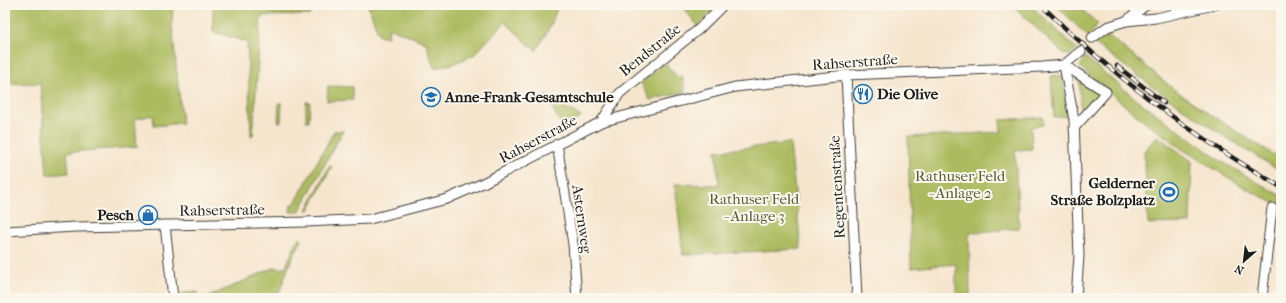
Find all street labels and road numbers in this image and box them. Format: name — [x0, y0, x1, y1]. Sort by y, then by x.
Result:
street label: Bendstraße — [616, 19, 685, 80]
street label: Rahserstraße — [812, 50, 899, 74]
street label: Rahserstraße — [496, 111, 581, 167]
street label: Regentenstraße — [825, 134, 849, 239]
street label: Asternweg — [568, 183, 596, 255]
street label: Rahserstraße — [179, 200, 266, 220]

